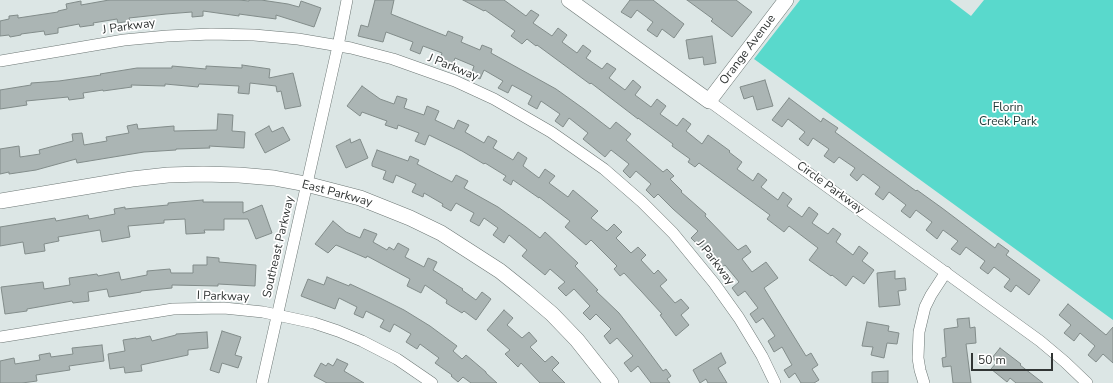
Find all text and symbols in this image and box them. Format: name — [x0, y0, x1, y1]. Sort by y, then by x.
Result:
street label: Orange Avenue — [717, 12, 779, 88]
street label: J Parkway — [102, 16, 156, 38]
street label: J Parkway — [426, 51, 480, 85]
park label: Florin Creek Park — [979, 101, 1037, 129]
street label: Circle Parkway — [793, 159, 867, 217]
street label: East Parkway — [300, 178, 374, 210]
street label: Southeast Parkway — [260, 195, 298, 299]
street label: J Parkway — [693, 238, 737, 288]
street label: I Parkway — [197, 289, 249, 305]
scale bar — [973, 345, 1055, 371]
text: 50 m — [978, 352, 1006, 368]

